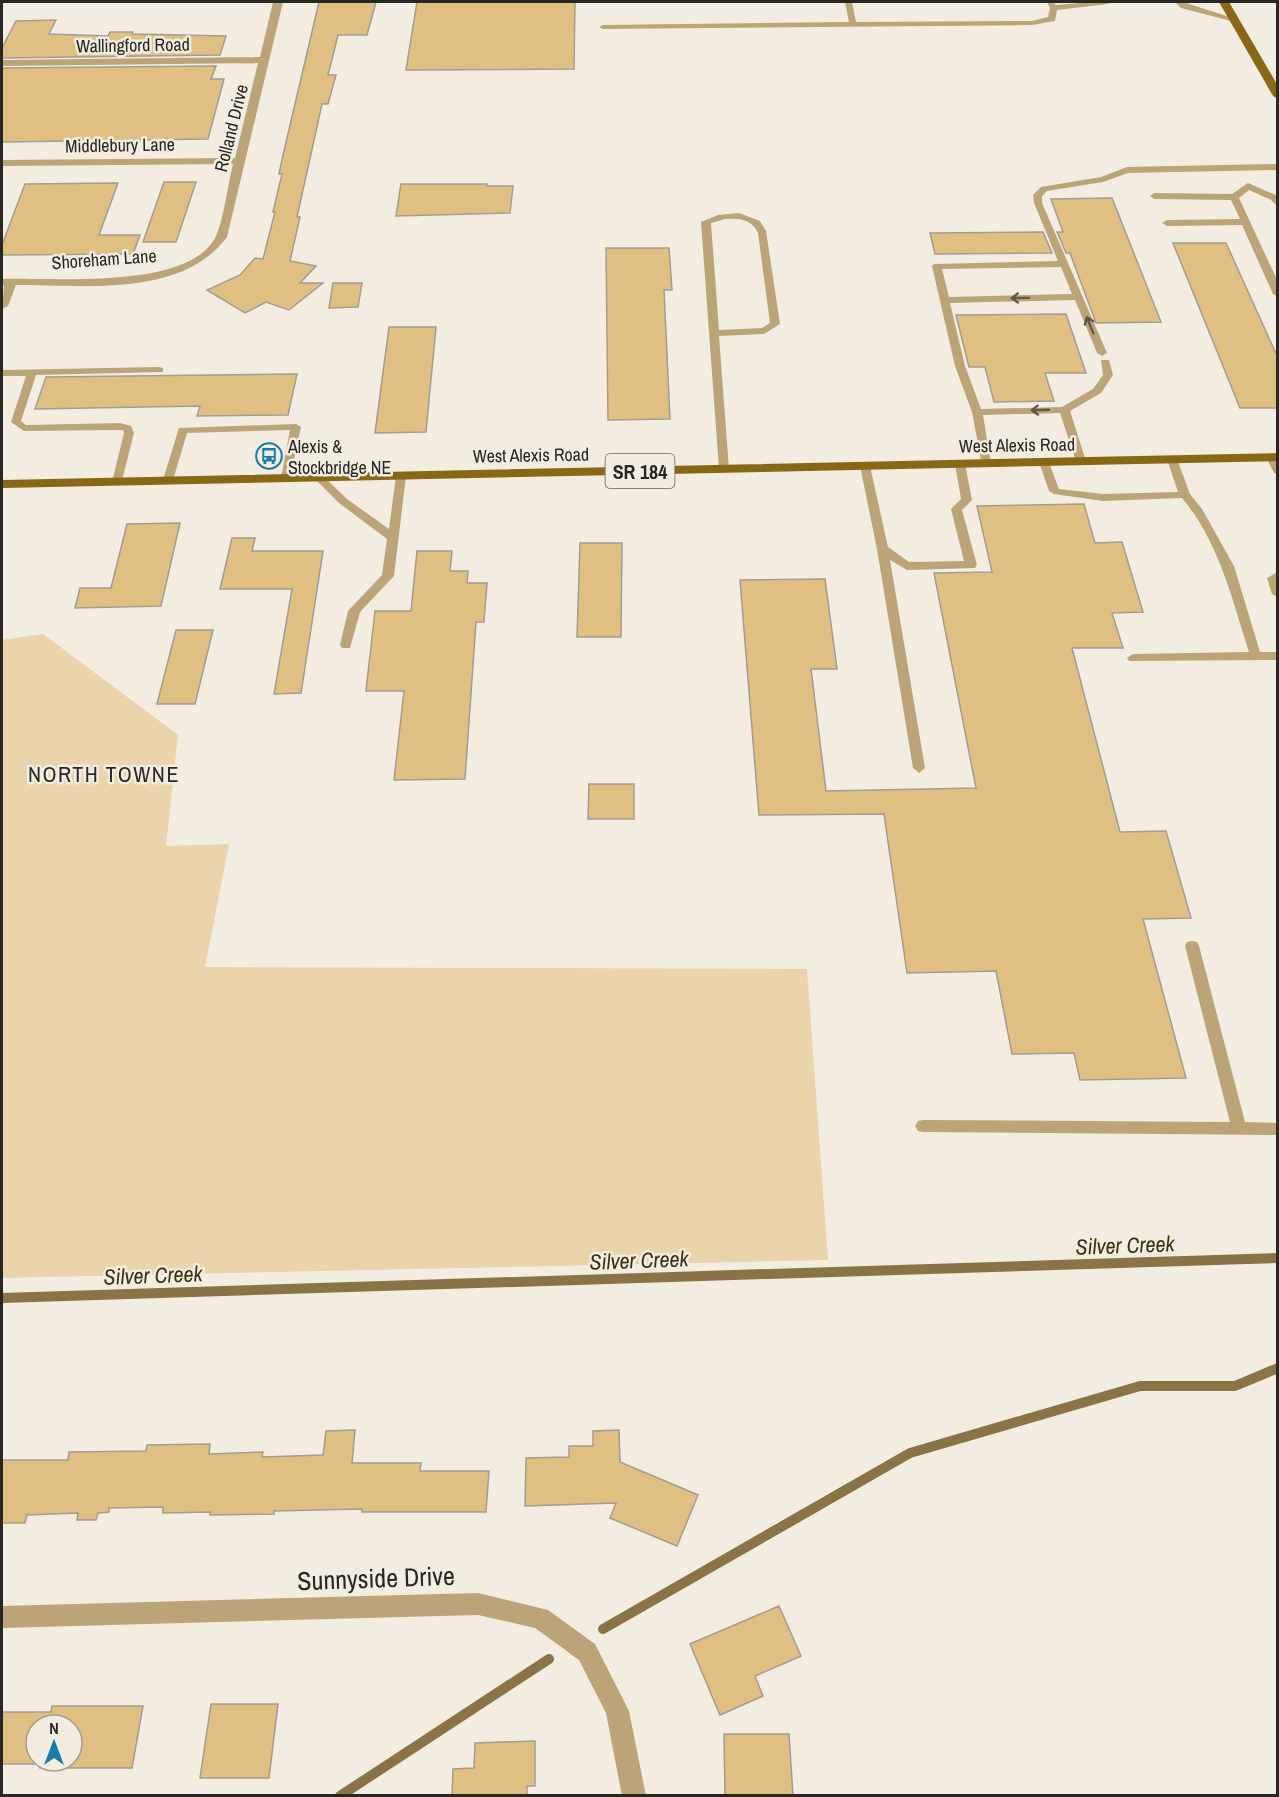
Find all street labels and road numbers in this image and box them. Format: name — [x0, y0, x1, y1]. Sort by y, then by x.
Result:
street label: Wallingford Road — [76, 32, 190, 58]
street label: Rolland Drive — [208, 82, 254, 174]
street label: Middlebury Lane — [65, 132, 175, 158]
street label: Shoreham Lane — [51, 243, 157, 275]
street label: West Alexis Road — [959, 431, 1075, 459]
street label: West Alexis Road — [473, 441, 589, 469]
road number: SR 184 — [606, 454, 674, 488]
street label: Sunnyside Drive — [297, 1558, 455, 1598]

